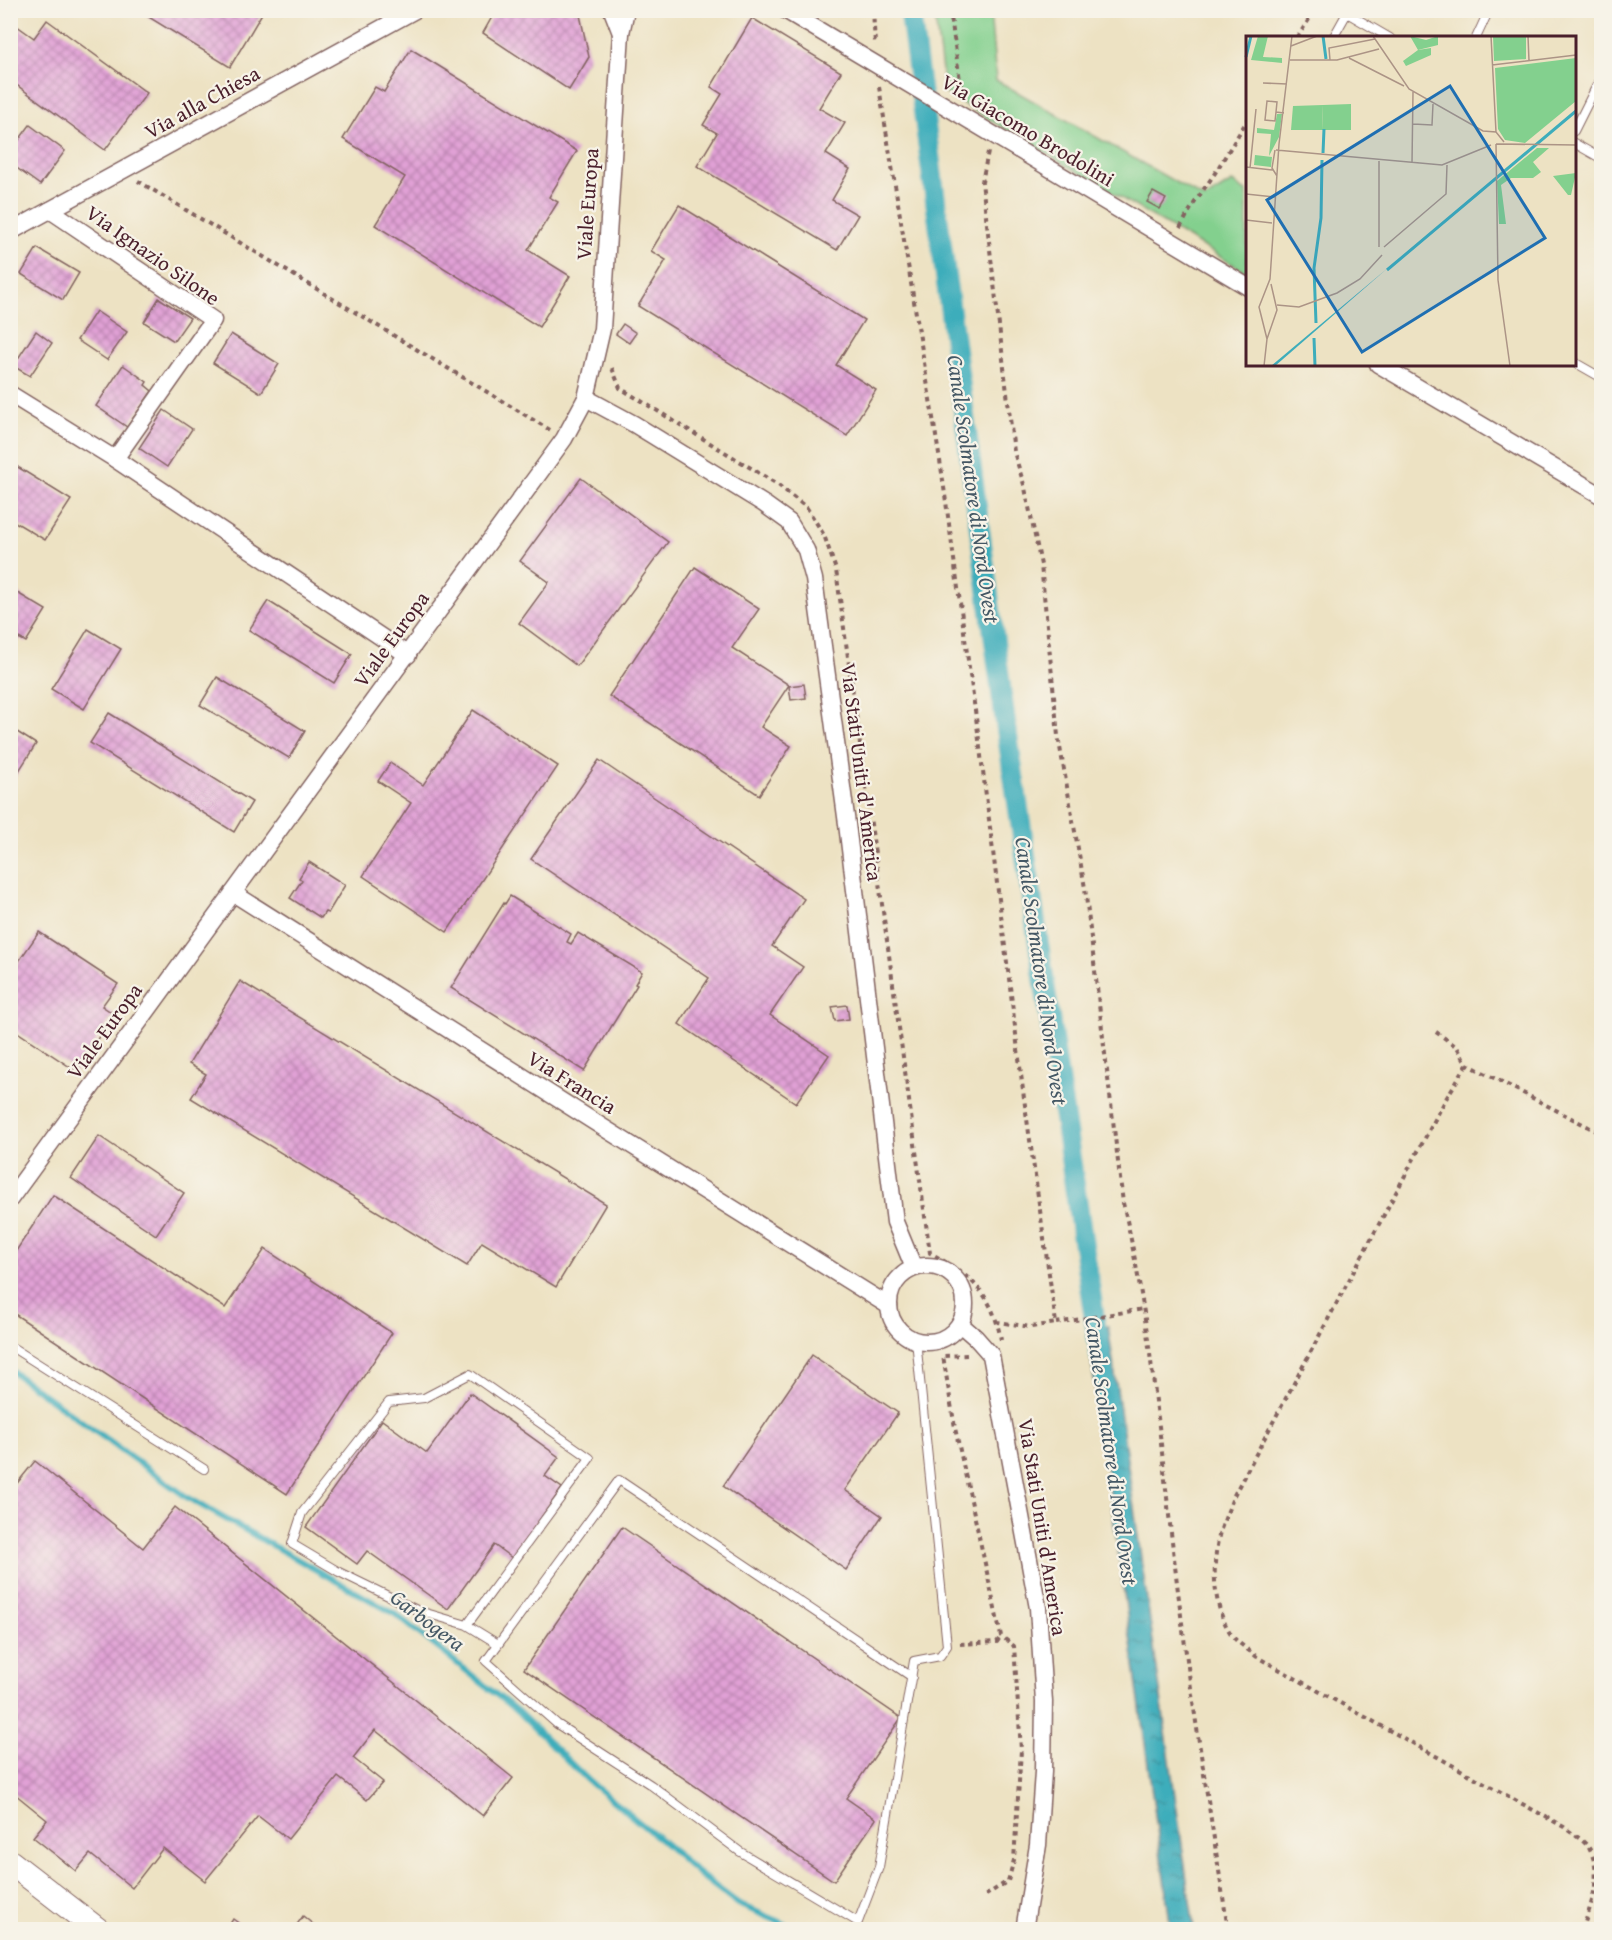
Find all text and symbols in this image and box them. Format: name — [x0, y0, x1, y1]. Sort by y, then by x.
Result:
inset map — [1246, 36, 1576, 366]
street label: Via alla Chiesa — [139, 57, 265, 147]
street label: Via Giacomo Brodolini — [935, 66, 1121, 194]
street label: Viale Europa — [568, 147, 606, 261]
street label: Via Ignazio Silone — [80, 197, 227, 313]
water label: Canale Scolmatore di Nord Ovest — [939, 353, 1009, 626]
street label: Viale Europa — [345, 584, 437, 694]
street label: Via Stati Uniti d'America — [833, 661, 891, 883]
water label: Canale Scolmatore di Nord Ovest — [1007, 835, 1077, 1108]
street label: Viale Europa — [58, 976, 150, 1086]
street label: Via Francia — [521, 1042, 623, 1122]
water label: Canale Scolmatore di Nord Ovest — [1077, 1315, 1147, 1588]
street label: Via Stati Uniti d'America — [1011, 1416, 1075, 1638]
water label: Garbogera — [384, 1581, 472, 1659]

